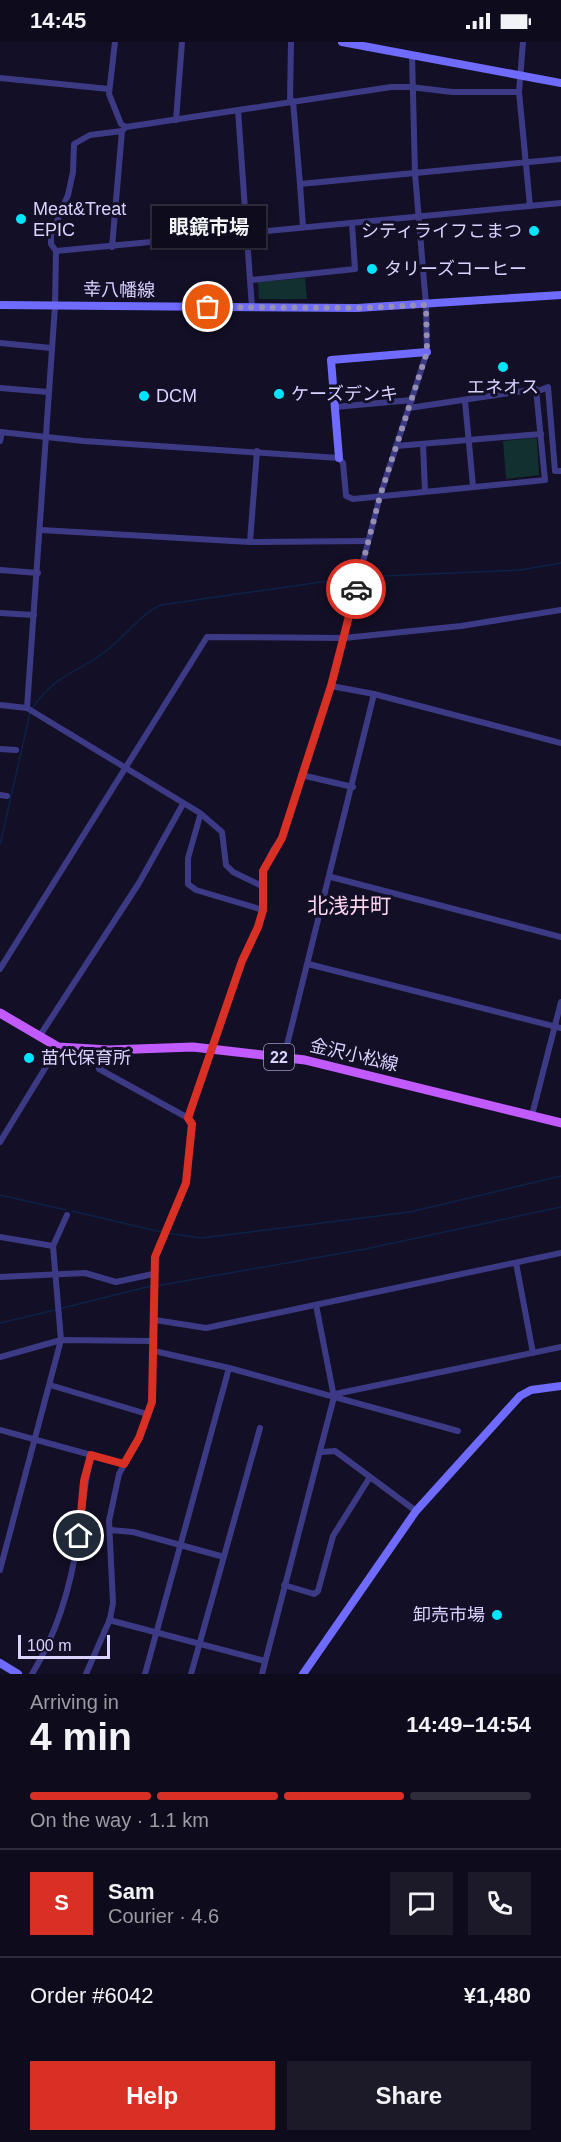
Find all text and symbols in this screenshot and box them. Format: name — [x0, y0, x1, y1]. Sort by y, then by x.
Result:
text: 14:45 — [30, 8, 86, 33]
place label: Meat&Treat EPIC — [33, 199, 126, 240]
callout: 眼鏡市場 — [151, 205, 265, 247]
marker: Meat&Treat EPIC — [14, 212, 28, 226]
text: 眼鏡市場 — [169, 216, 249, 238]
place label: シティライフこまつ — [361, 221, 522, 241]
marker: シティライフこまつ — [527, 224, 541, 238]
place label: タリーズコーヒー — [384, 259, 527, 279]
marker: タリーズコーヒー — [365, 262, 379, 276]
street label: 幸八幡線 — [83, 279, 155, 301]
pin — [182, 281, 233, 332]
icon: bag — [191, 290, 224, 323]
marker: エネオス — [496, 360, 510, 374]
place label: エネオス — [467, 377, 539, 397]
place label: ケーズデンキ — [291, 384, 398, 404]
place label: DCM — [156, 386, 197, 406]
marker: ケーズデンキ — [272, 387, 286, 401]
marker: DCM — [137, 389, 151, 403]
courier — [326, 559, 386, 619]
icon: car — [340, 573, 373, 606]
district label: 北浅井町 — [307, 894, 391, 917]
street label: 金沢小松線 — [308, 1035, 400, 1075]
road number: 22 — [264, 1044, 294, 1070]
place label: 苗代保育所 — [41, 1048, 131, 1068]
marker: 苗代保育所 — [22, 1051, 36, 1065]
pin — [53, 1510, 104, 1561]
icon: home — [62, 1519, 95, 1552]
place label: 卸売市場 — [413, 1605, 485, 1625]
marker: 卸売市場 — [490, 1608, 504, 1622]
scale bar — [18, 1632, 110, 1660]
text: 100 m — [27, 1637, 71, 1654]
text: Arriving in — [30, 1691, 119, 1713]
text: 14:49–14:54 — [406, 1712, 531, 1737]
text: 4 min — [30, 1715, 132, 1758]
text: On the way · 1.1 km — [30, 1809, 209, 1831]
button: chat — [390, 1872, 453, 1935]
button: phone — [468, 1872, 531, 1935]
text: Sam — [108, 1879, 154, 1904]
text: S — [54, 1890, 69, 1915]
text: Courier · 4.6 — [108, 1905, 219, 1927]
text: Order #6042 — [30, 1983, 154, 2008]
text: ¥1,480 — [464, 1983, 531, 2008]
button: Help — [30, 2061, 275, 2130]
button: Share — [287, 2061, 531, 2130]

